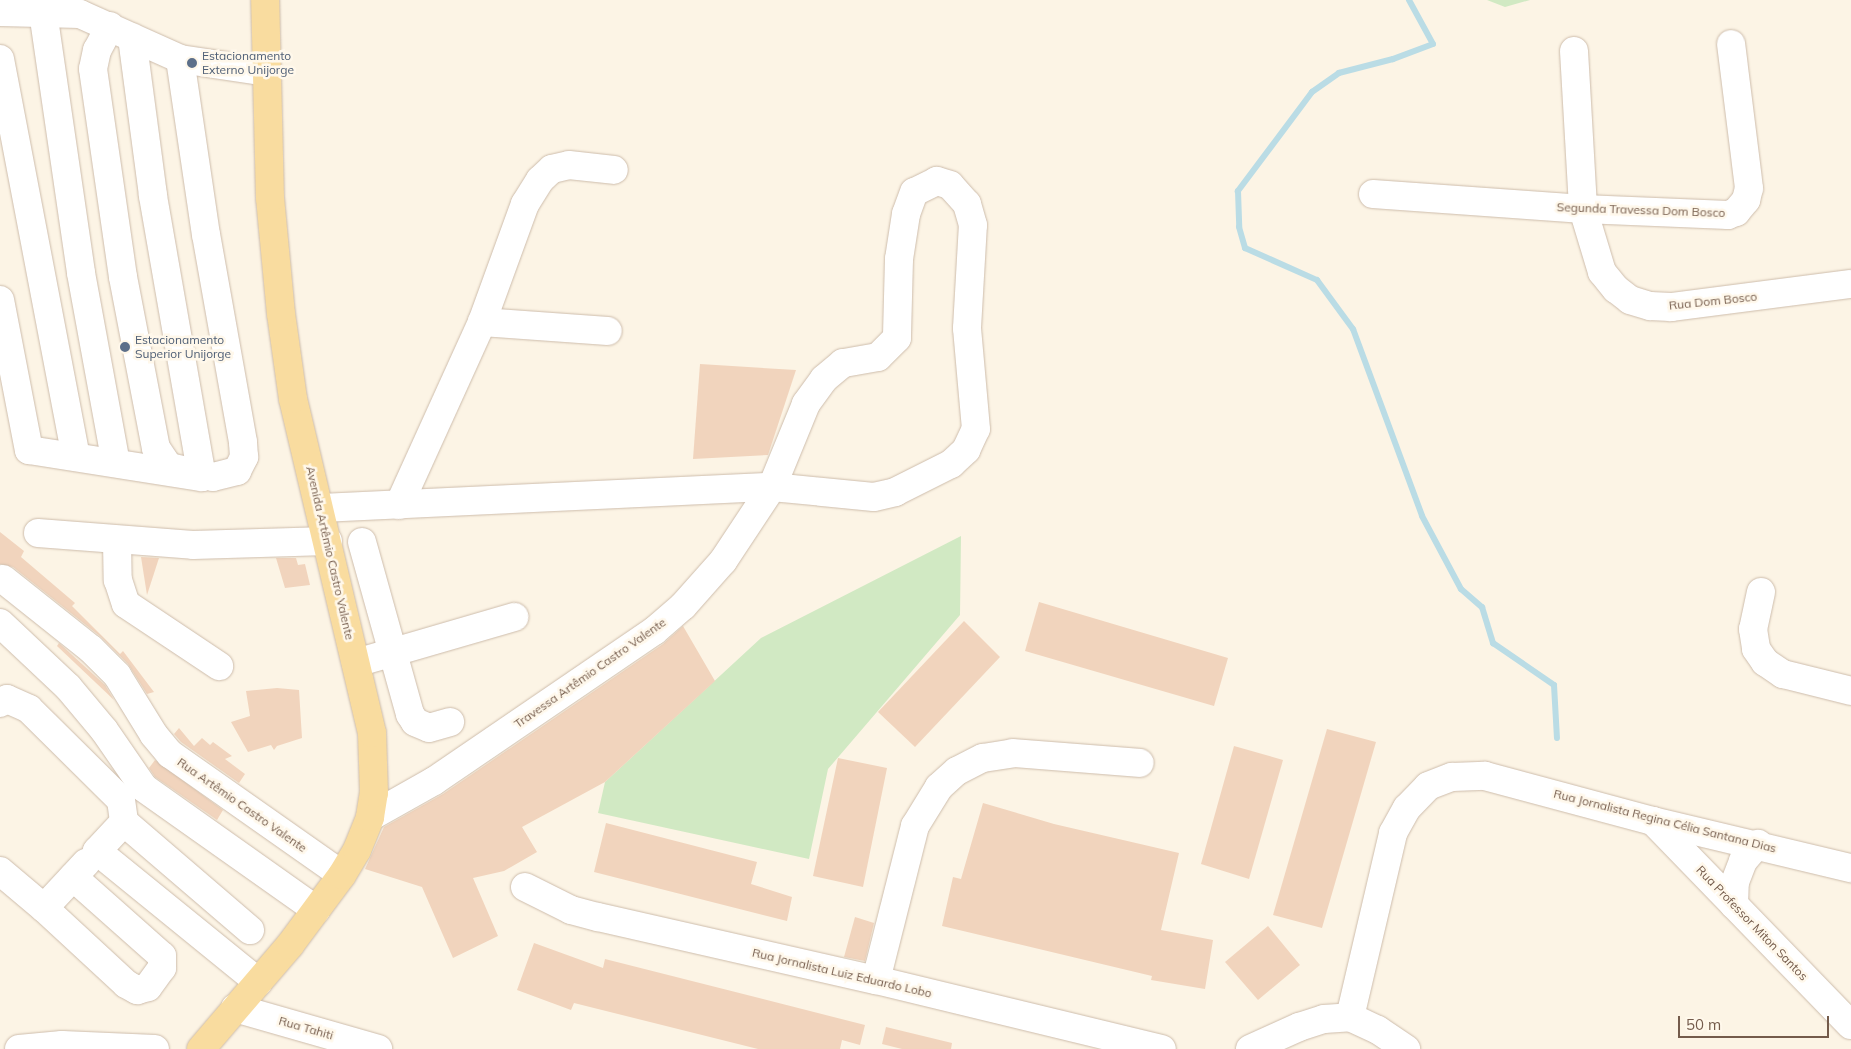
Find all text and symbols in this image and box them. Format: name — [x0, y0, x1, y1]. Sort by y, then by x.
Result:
place label: Estacionamento Externo Unijorge — [202, 49, 294, 77]
marker: Estacionamento Externo Unijorge — [186, 57, 198, 69]
street label: Segunda Travessa Dom Bosco — [1556, 200, 1726, 220]
street label: Rua Dom Bosco — [1668, 289, 1758, 313]
place label: Estacionamento Superior Unijorge — [135, 333, 231, 361]
marker: Estacionamento Superior Unijorge — [119, 341, 131, 353]
street label: Avenida Artêmio Castro Valente — [303, 465, 357, 641]
street label: Travessa Artêmio Castro Valente — [511, 615, 669, 731]
street label: Rua Artêmio Castro Valente — [175, 755, 309, 855]
street label: Rua Jornalista Regina Célia Santana Dias — [1552, 786, 1778, 856]
street label: Rua Professor Miton Santos — [1693, 863, 1811, 983]
street label: Rua Jornalista Luiz Eduardo Lobo — [751, 945, 933, 1001]
scale bar — [1681, 1006, 1832, 1038]
street label: Rua Tahiti — [277, 1013, 335, 1043]
text: 50 m — [1686, 1015, 1721, 1034]

